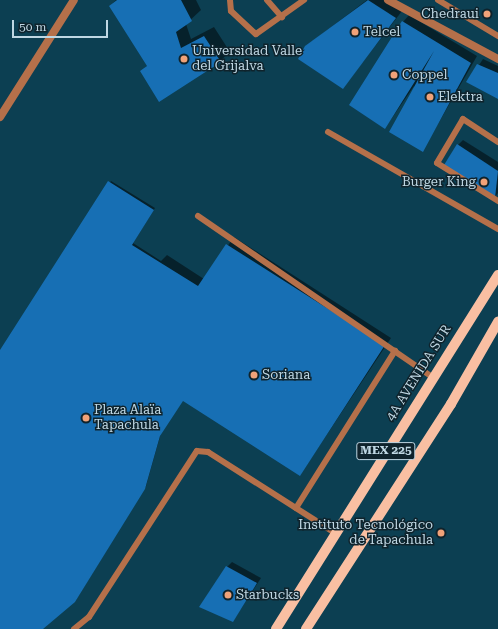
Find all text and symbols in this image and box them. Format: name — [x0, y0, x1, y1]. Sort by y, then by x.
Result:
place label: Chedraui — [421, 6, 479, 22]
marker: Chedraui — [482, 9, 492, 19]
scale bar — [14, 12, 110, 38]
text: 50 m — [19, 20, 46, 34]
place label: Telcel — [363, 24, 400, 40]
marker: Telcel — [350, 27, 360, 37]
place label: Universidad Valle del Grijalva — [192, 44, 302, 75]
marker: Universidad Valle del Grijalva — [179, 54, 189, 64]
place label: Coppel — [402, 67, 447, 83]
marker: Coppel — [389, 70, 399, 80]
place label: Elektra — [438, 89, 483, 105]
marker: Elektra — [425, 92, 435, 102]
place label: Burger King — [402, 174, 476, 190]
marker: Burger King — [479, 177, 489, 187]
street label: 4A AVENIDA SUR — [383, 322, 455, 424]
place label: Soriana — [262, 367, 310, 383]
marker: Soriana — [249, 370, 259, 380]
place label: Plaza Alaïa Tapachula — [94, 403, 161, 434]
marker: Plaza Alaïa Tapachula — [81, 413, 91, 423]
road number: MEX 225 — [356, 441, 416, 461]
place label: Instituto Tecnológico de Tapachula — [298, 518, 433, 549]
marker: Instituto Tecnológico de Tapachula — [436, 528, 446, 538]
place label: Starbucks — [236, 587, 299, 603]
marker: Starbucks — [223, 590, 233, 600]

